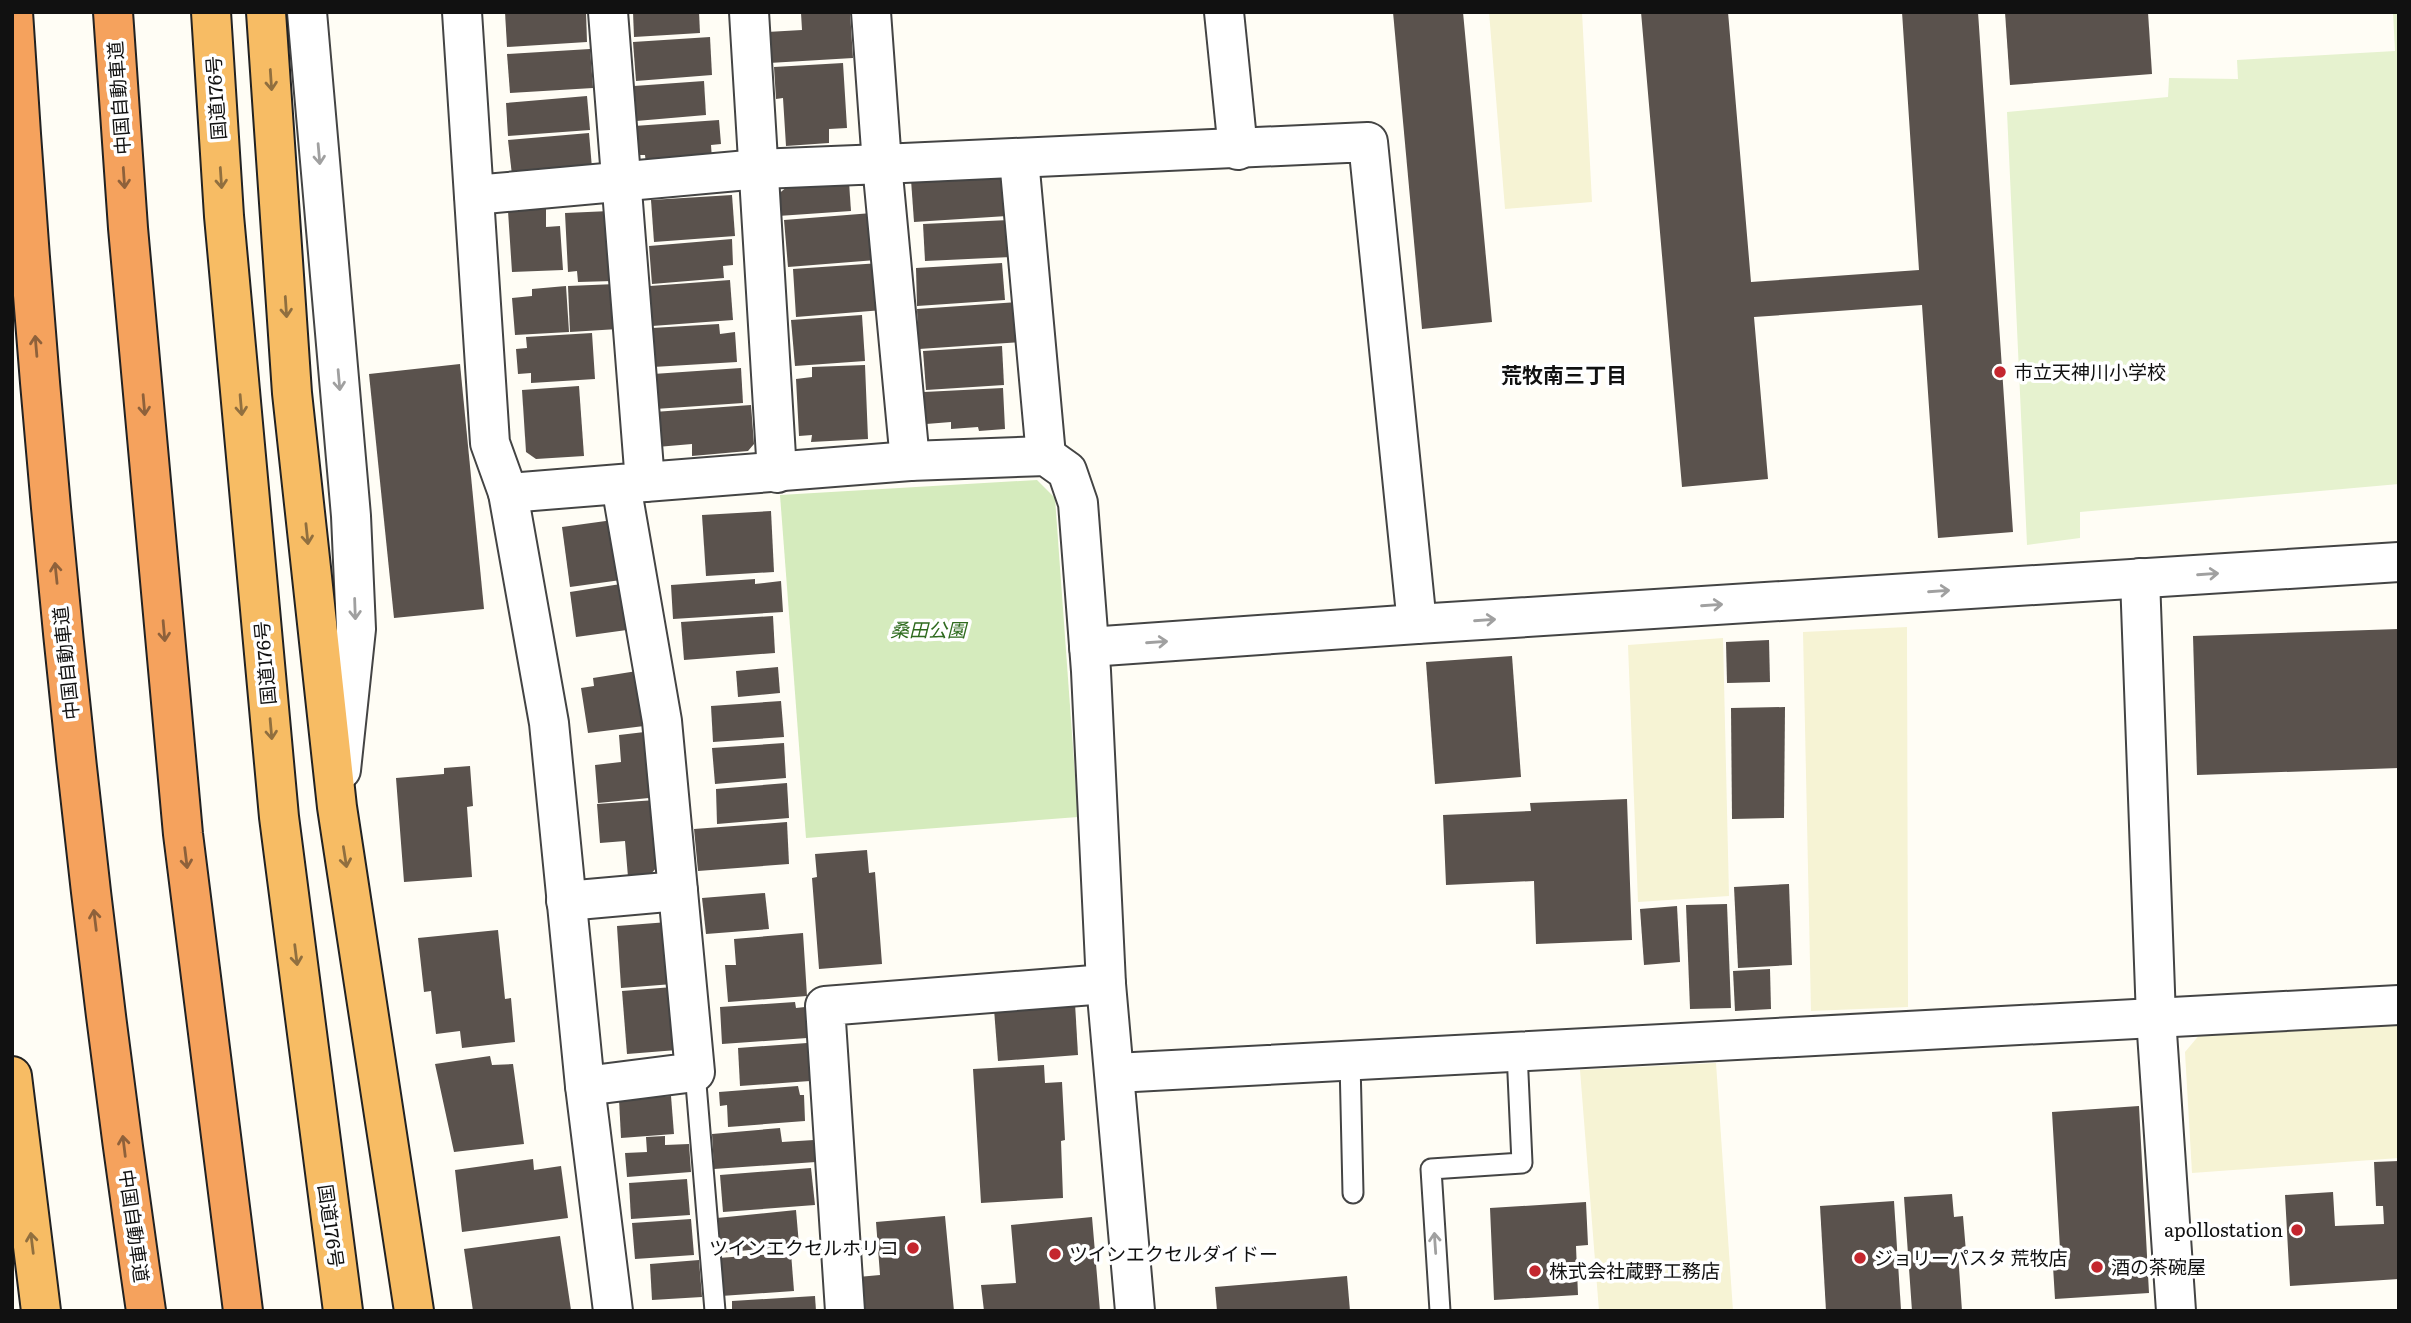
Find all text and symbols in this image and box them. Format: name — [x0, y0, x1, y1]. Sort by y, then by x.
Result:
street label: 中国自動車道 — [100, 40, 136, 156]
street label: 国道176号 — [198, 55, 232, 141]
one-way arrow — [265, 69, 278, 91]
one-way arrow — [313, 142, 326, 164]
one-way arrow — [118, 166, 131, 189]
one-way arrow — [215, 166, 228, 189]
one-way arrow — [280, 296, 293, 318]
one-way arrow — [29, 335, 42, 358]
place label: 市立天神川小学校 — [2014, 357, 2166, 385]
district label: 荒牧南三丁目 — [1501, 358, 1627, 389]
marker: 市立天神川小学校 — [1992, 364, 2008, 380]
one-way arrow — [333, 368, 346, 391]
one-way arrow — [138, 393, 151, 416]
one-way arrow — [235, 393, 248, 416]
one-way arrow — [301, 522, 314, 545]
one-way arrow — [50, 562, 63, 584]
one-way arrow — [2196, 567, 2219, 580]
one-way arrow — [1927, 584, 1950, 597]
one-way arrow — [349, 597, 362, 620]
one-way arrow — [1700, 599, 1723, 612]
street label: 中国自動車道 — [45, 605, 85, 721]
one-way arrow — [1473, 613, 1496, 626]
park label: 桑田公園 — [890, 615, 969, 643]
one-way arrow — [158, 620, 171, 642]
street label: 国道176号 — [246, 620, 282, 706]
one-way arrow — [1145, 636, 1168, 649]
one-way arrow — [265, 717, 278, 740]
one-way arrow — [339, 845, 352, 868]
one-way arrow — [179, 846, 192, 869]
one-way arrow — [88, 910, 101, 932]
one-way arrow — [290, 943, 303, 966]
one-way arrow — [117, 1135, 130, 1158]
street label: 中国自動車道 — [113, 1167, 157, 1284]
street label: 国道176号 — [312, 1182, 352, 1269]
place label: apollostation — [2164, 1215, 2283, 1243]
marker: apollostation — [2289, 1222, 2305, 1238]
one-way arrow — [1429, 1231, 1442, 1254]
one-way arrow — [26, 1232, 39, 1255]
place label: ツインエクセルホリコ — [709, 1233, 899, 1261]
place label: ツインエクセルダイドー — [1069, 1239, 1278, 1267]
marker: ツインエクセルホリコ — [905, 1240, 921, 1256]
place label: ジョリーパスタ 荒牧店 — [1874, 1243, 2068, 1271]
marker: ツインエクセルダイドー — [1047, 1246, 1063, 1262]
marker: ジョリーパスタ 荒牧店 — [1852, 1250, 1868, 1266]
place label: 酒の茶碗屋 — [2111, 1252, 2206, 1280]
place label: 株式会社蔵野工務店 — [1549, 1256, 1720, 1284]
marker: 酒の茶碗屋 — [2089, 1259, 2105, 1275]
marker: 株式会社蔵野工務店 — [1527, 1263, 1543, 1279]

